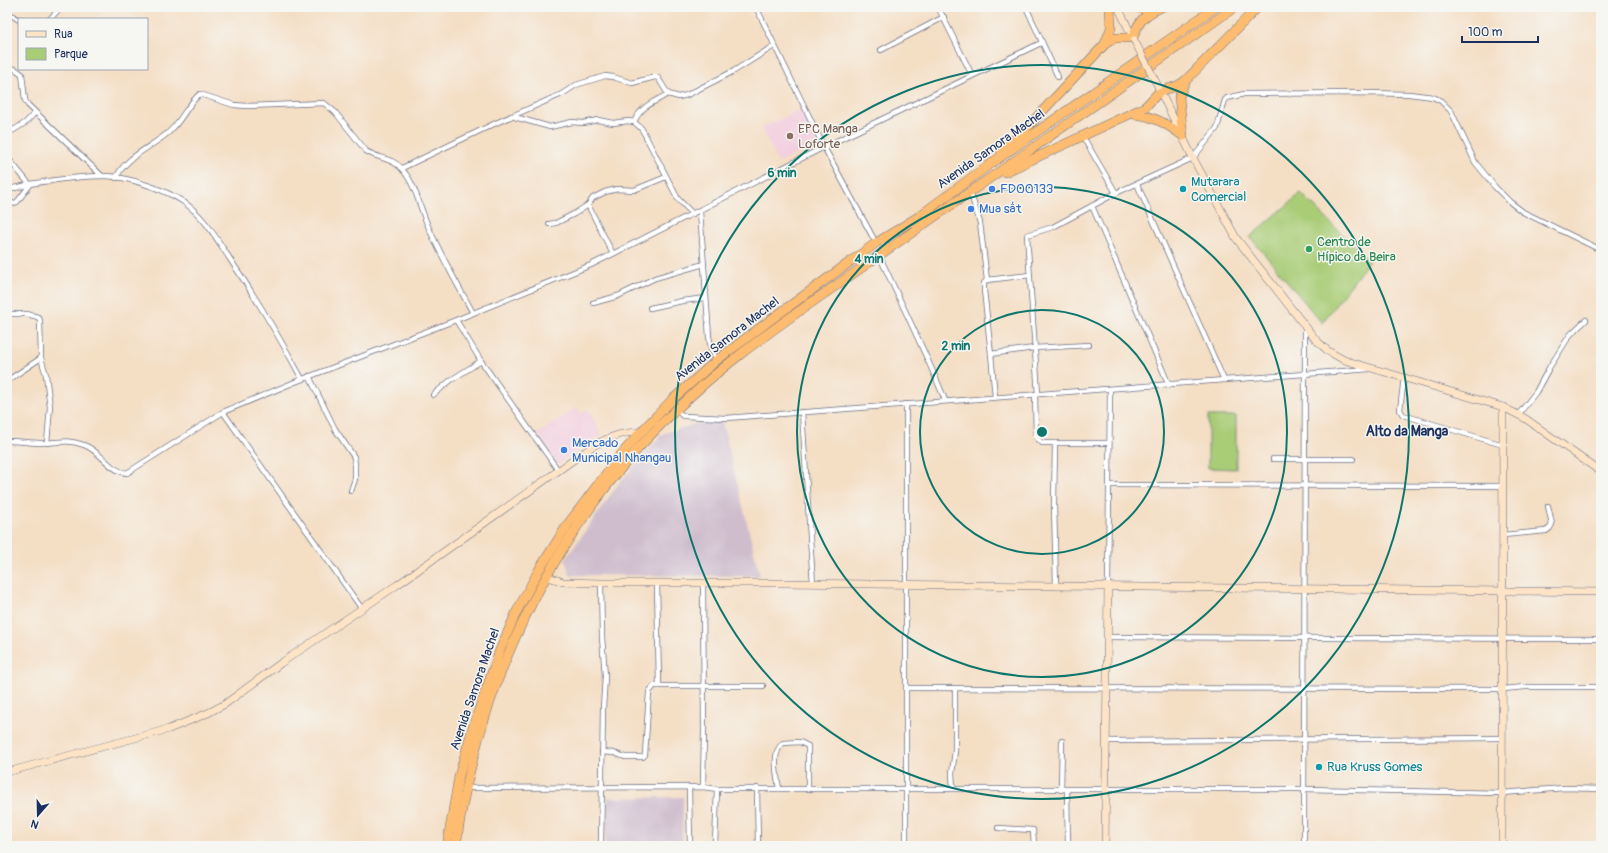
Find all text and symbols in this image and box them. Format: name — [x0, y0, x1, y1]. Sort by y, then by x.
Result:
legend — [18, 18, 148, 70]
scale bar — [1462, 18, 1538, 44]
text: 100 m — [1468, 25, 1503, 40]
text: Rua — [54, 27, 73, 42]
text: Parque — [54, 47, 88, 62]
street label: Avenida Samora Machel — [934, 106, 1048, 192]
place label: EPC Manga Loforte — [798, 121, 858, 152]
marker: EPC Manga Loforte — [785, 131, 795, 141]
text: 6 min — [767, 166, 797, 181]
place label: Mutarara Comercial — [1191, 174, 1246, 205]
place label: FD00133 — [1000, 181, 1053, 197]
marker: FD00133 — [987, 184, 997, 194]
marker: Mutarara Comercial — [1178, 184, 1188, 194]
place label: Mua sắt — [979, 201, 1022, 217]
marker: Mua sắt — [966, 204, 976, 214]
place label: Centro de Hípico da Beira — [1317, 234, 1396, 265]
marker: Centro de Hípico da Beira — [1304, 244, 1314, 254]
text: 4 min — [853, 252, 884, 267]
street label: Avenida Samora Machel — [672, 293, 782, 385]
text: 2 min — [942, 339, 971, 354]
district label: Alto da Manga — [1366, 423, 1449, 440]
centre of rings — [1035, 425, 1049, 439]
place label: Mercado Municipal Nhangau — [572, 435, 671, 466]
marker: Mercado Municipal Nhangau — [559, 445, 569, 455]
street label: Avenida Samora Machel — [447, 626, 503, 752]
place label: Rua Kruss Gomes — [1327, 759, 1423, 775]
marker: Rua Kruss Gomes — [1314, 762, 1324, 772]
north arrow — [18, 795, 58, 835]
text: N — [29, 816, 40, 831]

